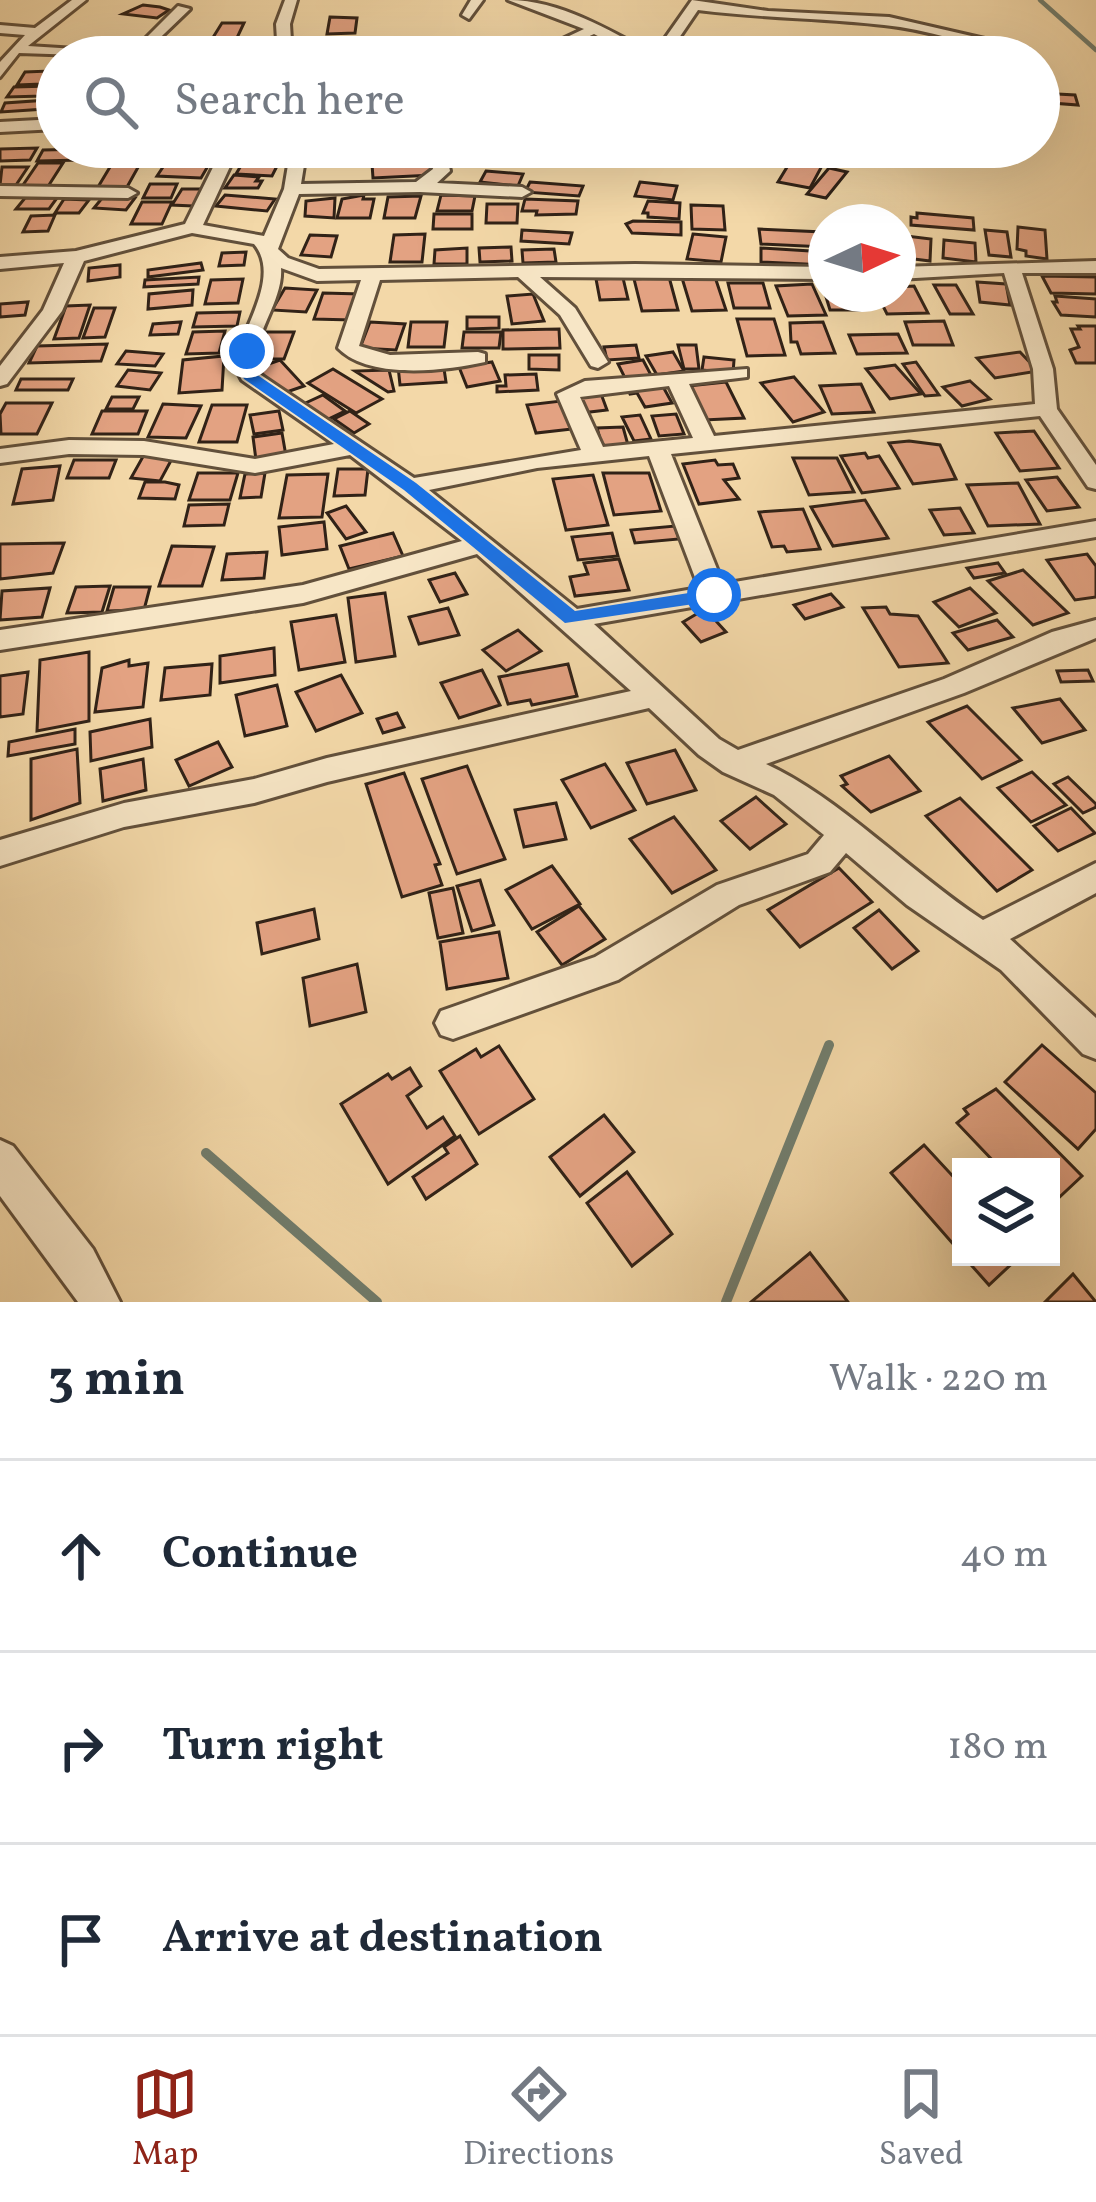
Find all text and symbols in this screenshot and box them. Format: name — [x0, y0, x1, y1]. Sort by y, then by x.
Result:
search box — [36, 36, 1060, 168]
icon: search — [78, 69, 144, 135]
text: Search here — [174, 71, 405, 134]
north arrow — [808, 204, 916, 312]
route end — [220, 324, 274, 378]
route start — [687, 568, 741, 622]
map controls — [952, 1158, 1060, 1266]
button: layers — [952, 1158, 1060, 1266]
text: 3 min — [48, 1345, 185, 1416]
text: Walk · 220 m — [829, 1353, 1048, 1407]
icon: ahead — [48, 1523, 114, 1589]
text: Continue — [162, 1524, 358, 1587]
text: 40 m — [960, 1529, 1048, 1583]
icon: right — [48, 1715, 114, 1781]
text: Turn right — [162, 1716, 383, 1779]
text: 180 m — [947, 1721, 1048, 1775]
icon: arrive — [48, 1907, 114, 1973]
text: Arrive at destination — [162, 1908, 603, 1971]
tab: Map — [132, 2061, 198, 2179]
tab: Directions — [463, 2061, 614, 2179]
tab: Saved — [879, 2061, 964, 2179]

